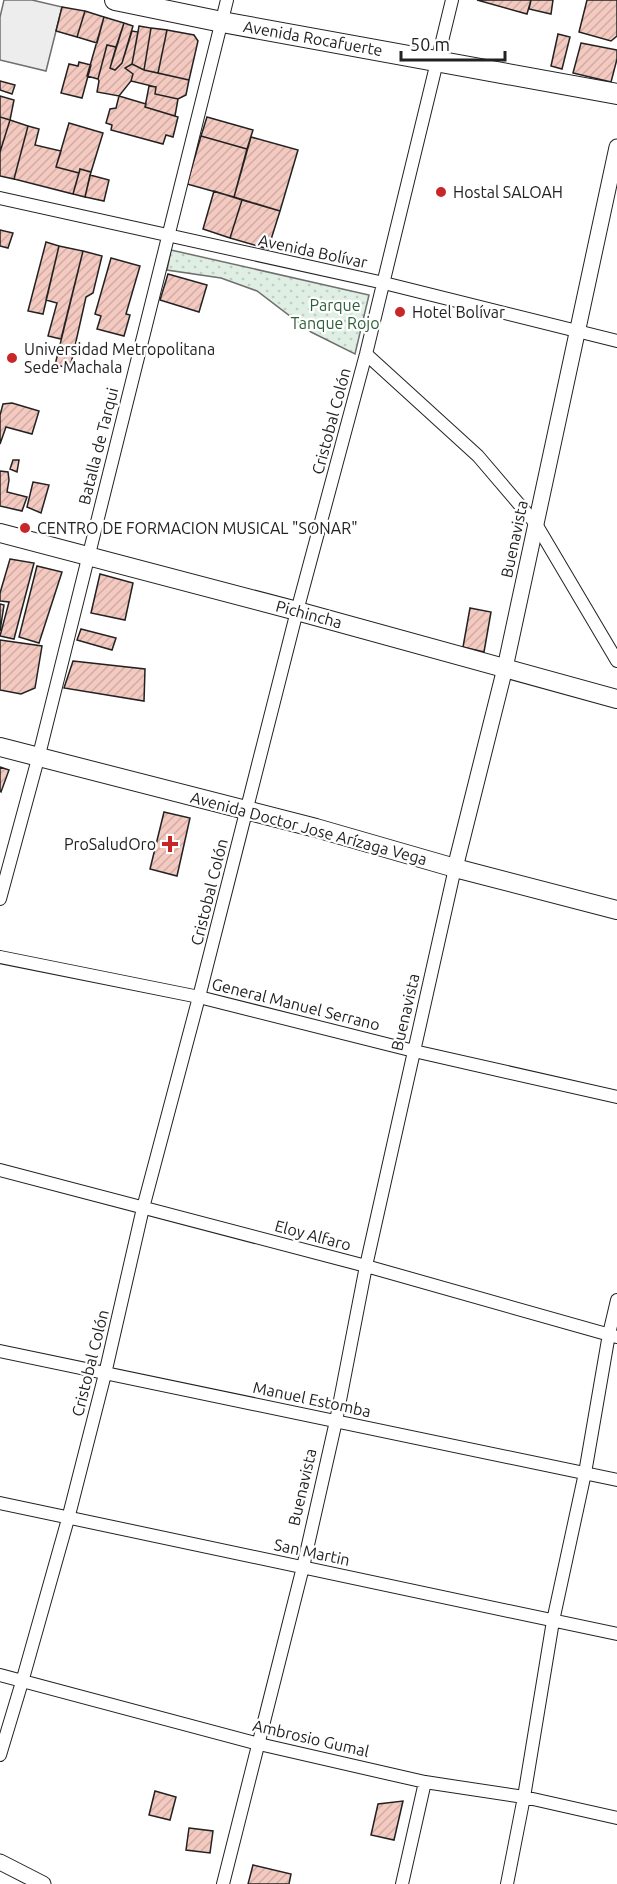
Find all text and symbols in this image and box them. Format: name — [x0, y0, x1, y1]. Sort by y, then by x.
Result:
street label: Avenida Rocafuerte — [242, 17, 384, 59]
scale bar — [401, 24, 504, 62]
text: 50 m — [410, 34, 450, 54]
place label: Hostal SALOAH — [453, 183, 563, 201]
marker: Hostal SALOAH — [434, 185, 448, 199]
street label: Avenida Bolívar — [257, 231, 369, 271]
park label: Parque Tanque Rojo — [290, 296, 380, 332]
place label: Hotel Bolívar — [412, 303, 505, 321]
marker: Hotel Bolívar — [393, 305, 407, 319]
place label: Universidad Metropolitana Sede Machala — [24, 340, 215, 376]
marker: Universidad Metropolitana Sede Machala — [5, 351, 19, 365]
street label: Cristobal Colón — [308, 366, 354, 476]
street label: Batalla de Tarqui — [75, 386, 121, 506]
street label: Buenavista — [497, 499, 531, 579]
place label: CENTRO DE FORMACION MUSICAL "SONAR" — [37, 519, 358, 537]
marker: CENTRO DE FORMACION MUSICAL "SONAR" — [18, 521, 32, 535]
street label: Pichincha — [274, 597, 344, 631]
street label: Avenida Doctor Jose Arízaga Vega — [189, 788, 429, 868]
place label: ProSaludOro — [64, 835, 156, 853]
marker: ProSaludOro — [161, 835, 179, 853]
street label: Cristobal Colón — [187, 837, 231, 947]
street label: Buenavista — [387, 972, 423, 1052]
street label: General Manuel Serrano — [210, 974, 382, 1034]
street label: Eloy Alfaro — [273, 1216, 353, 1254]
street label: Cristobal Colón — [68, 1308, 112, 1418]
street label: Manuel Estomba — [251, 1378, 373, 1420]
street label: Buenavista — [284, 1447, 320, 1527]
street label: San Martin — [273, 1535, 351, 1569]
street label: Ambrosio Gumal — [251, 1716, 371, 1760]

